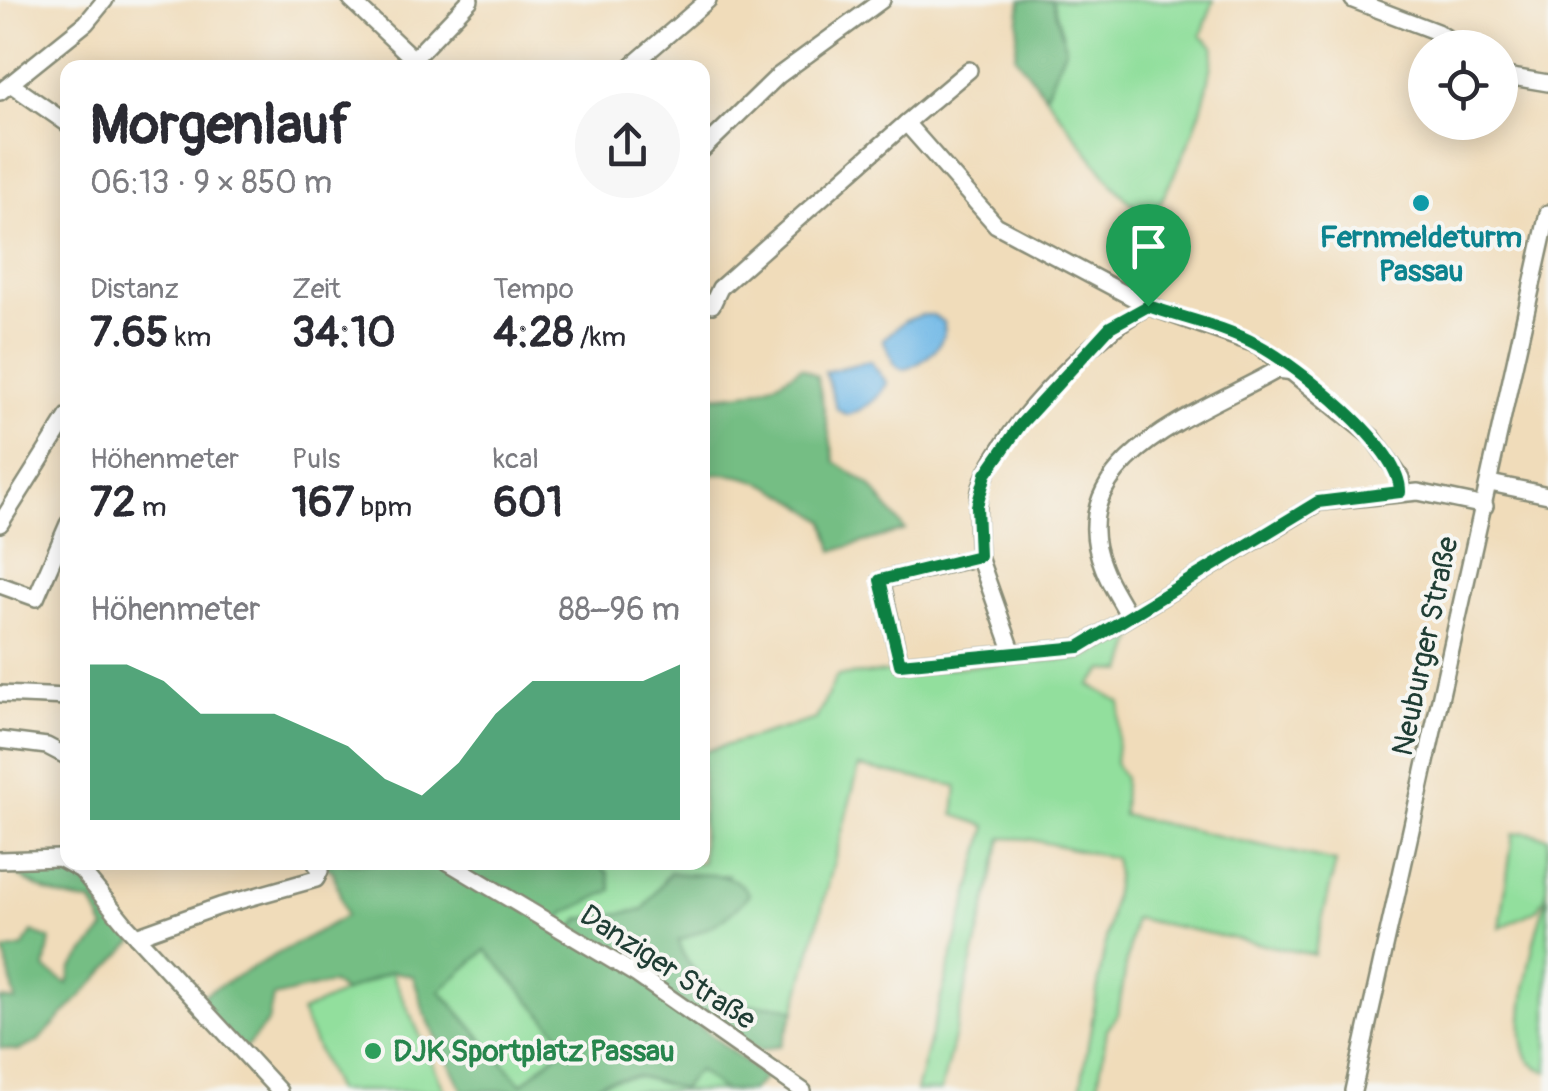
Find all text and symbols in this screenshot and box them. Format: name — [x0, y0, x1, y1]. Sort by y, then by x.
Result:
map controls — [1408, 30, 1518, 140]
button: locate — [1408, 30, 1518, 140]
text: Morgenlauf — [90, 91, 351, 160]
button: share — [575, 93, 680, 198]
text: 06:13 · 9 × 850 m — [90, 163, 332, 203]
marker: Fernmeldeturm Passau — [1410, 192, 1432, 214]
pin — [1106, 204, 1191, 307]
icon: arrive — [1121, 219, 1176, 274]
place label: Fernmeldeturm Passau — [1320, 219, 1522, 290]
text: Distanz — [90, 272, 179, 307]
text: Zeit — [292, 272, 341, 307]
text: Tempo — [493, 272, 574, 307]
text: 7.65 — [90, 307, 169, 359]
text: 34:10 — [292, 307, 396, 359]
text: 4:28 — [493, 307, 574, 359]
text: km — [169, 320, 211, 355]
text: /km — [574, 320, 626, 355]
text: Höhenmeter — [90, 442, 239, 477]
text: Puls — [292, 442, 340, 477]
text: kcal — [493, 442, 539, 477]
text: 72 — [90, 477, 136, 529]
text: 167 — [292, 477, 354, 529]
text: 601 — [493, 477, 563, 529]
text: m — [136, 490, 167, 525]
text: bpm — [354, 490, 412, 525]
street label: Neuburger Straße — [1384, 533, 1467, 759]
text: Höhenmeter — [90, 590, 260, 630]
text: 88–96 m — [558, 590, 680, 630]
street label: Danziger Straße — [573, 897, 763, 1038]
place label: DJK Sportplatz Passau — [393, 1033, 675, 1070]
marker: DJK Sportplatz Passau — [362, 1040, 384, 1062]

